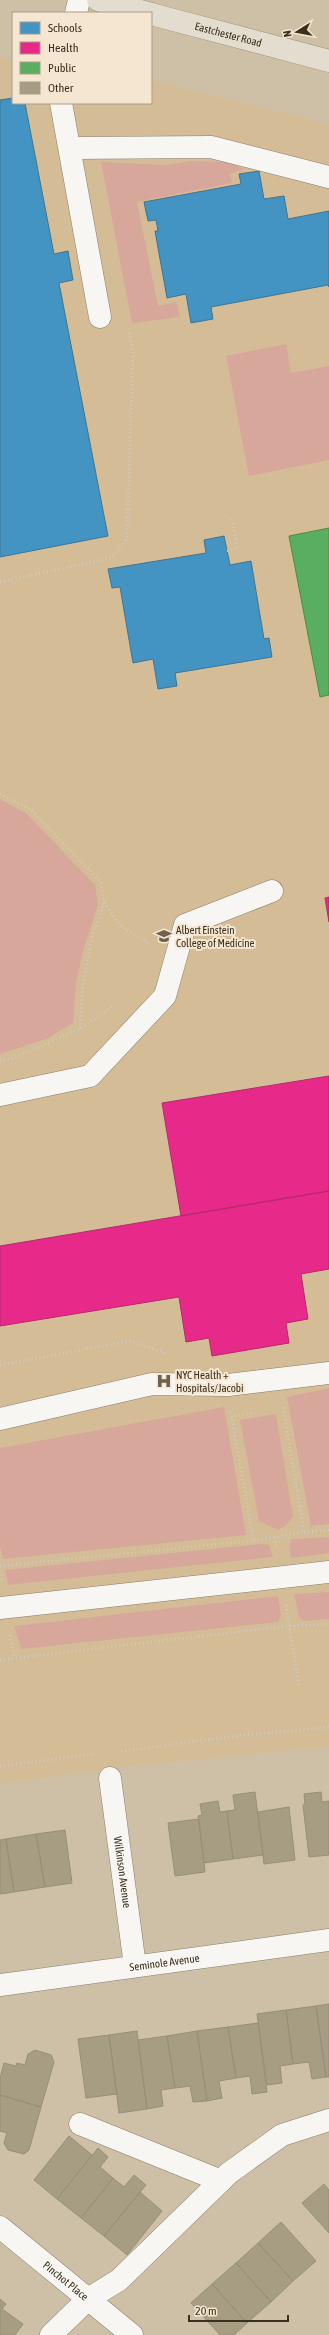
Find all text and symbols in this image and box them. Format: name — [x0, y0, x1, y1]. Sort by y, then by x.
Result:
legend — [12, 12, 152, 104]
north arrow — [277, 12, 317, 52]
street label: Eastchester Road — [193, 20, 263, 49]
text: Schools — [48, 21, 82, 35]
text: N — [281, 30, 294, 38]
text: Health — [48, 41, 78, 55]
text: Public — [48, 61, 76, 75]
text: Other — [48, 81, 74, 95]
place label: Albert Einstein College of Medicine — [176, 924, 255, 949]
school or university icon: Albert Einstein College of Medicine — [155, 927, 173, 945]
place label: NYC Health + Hospitals/Jacobi — [176, 1369, 244, 1394]
hospital icon: NYC Health + Hospitals/Jacobi — [155, 1372, 173, 1390]
street label: Wilkinson Avenue — [112, 1836, 133, 1909]
street label: Seminole Avenue — [129, 1952, 200, 1973]
street label: Pinchot Place — [41, 2259, 91, 2303]
scale bar — [189, 2297, 288, 2323]
text: 20 m — [195, 2304, 217, 2318]

